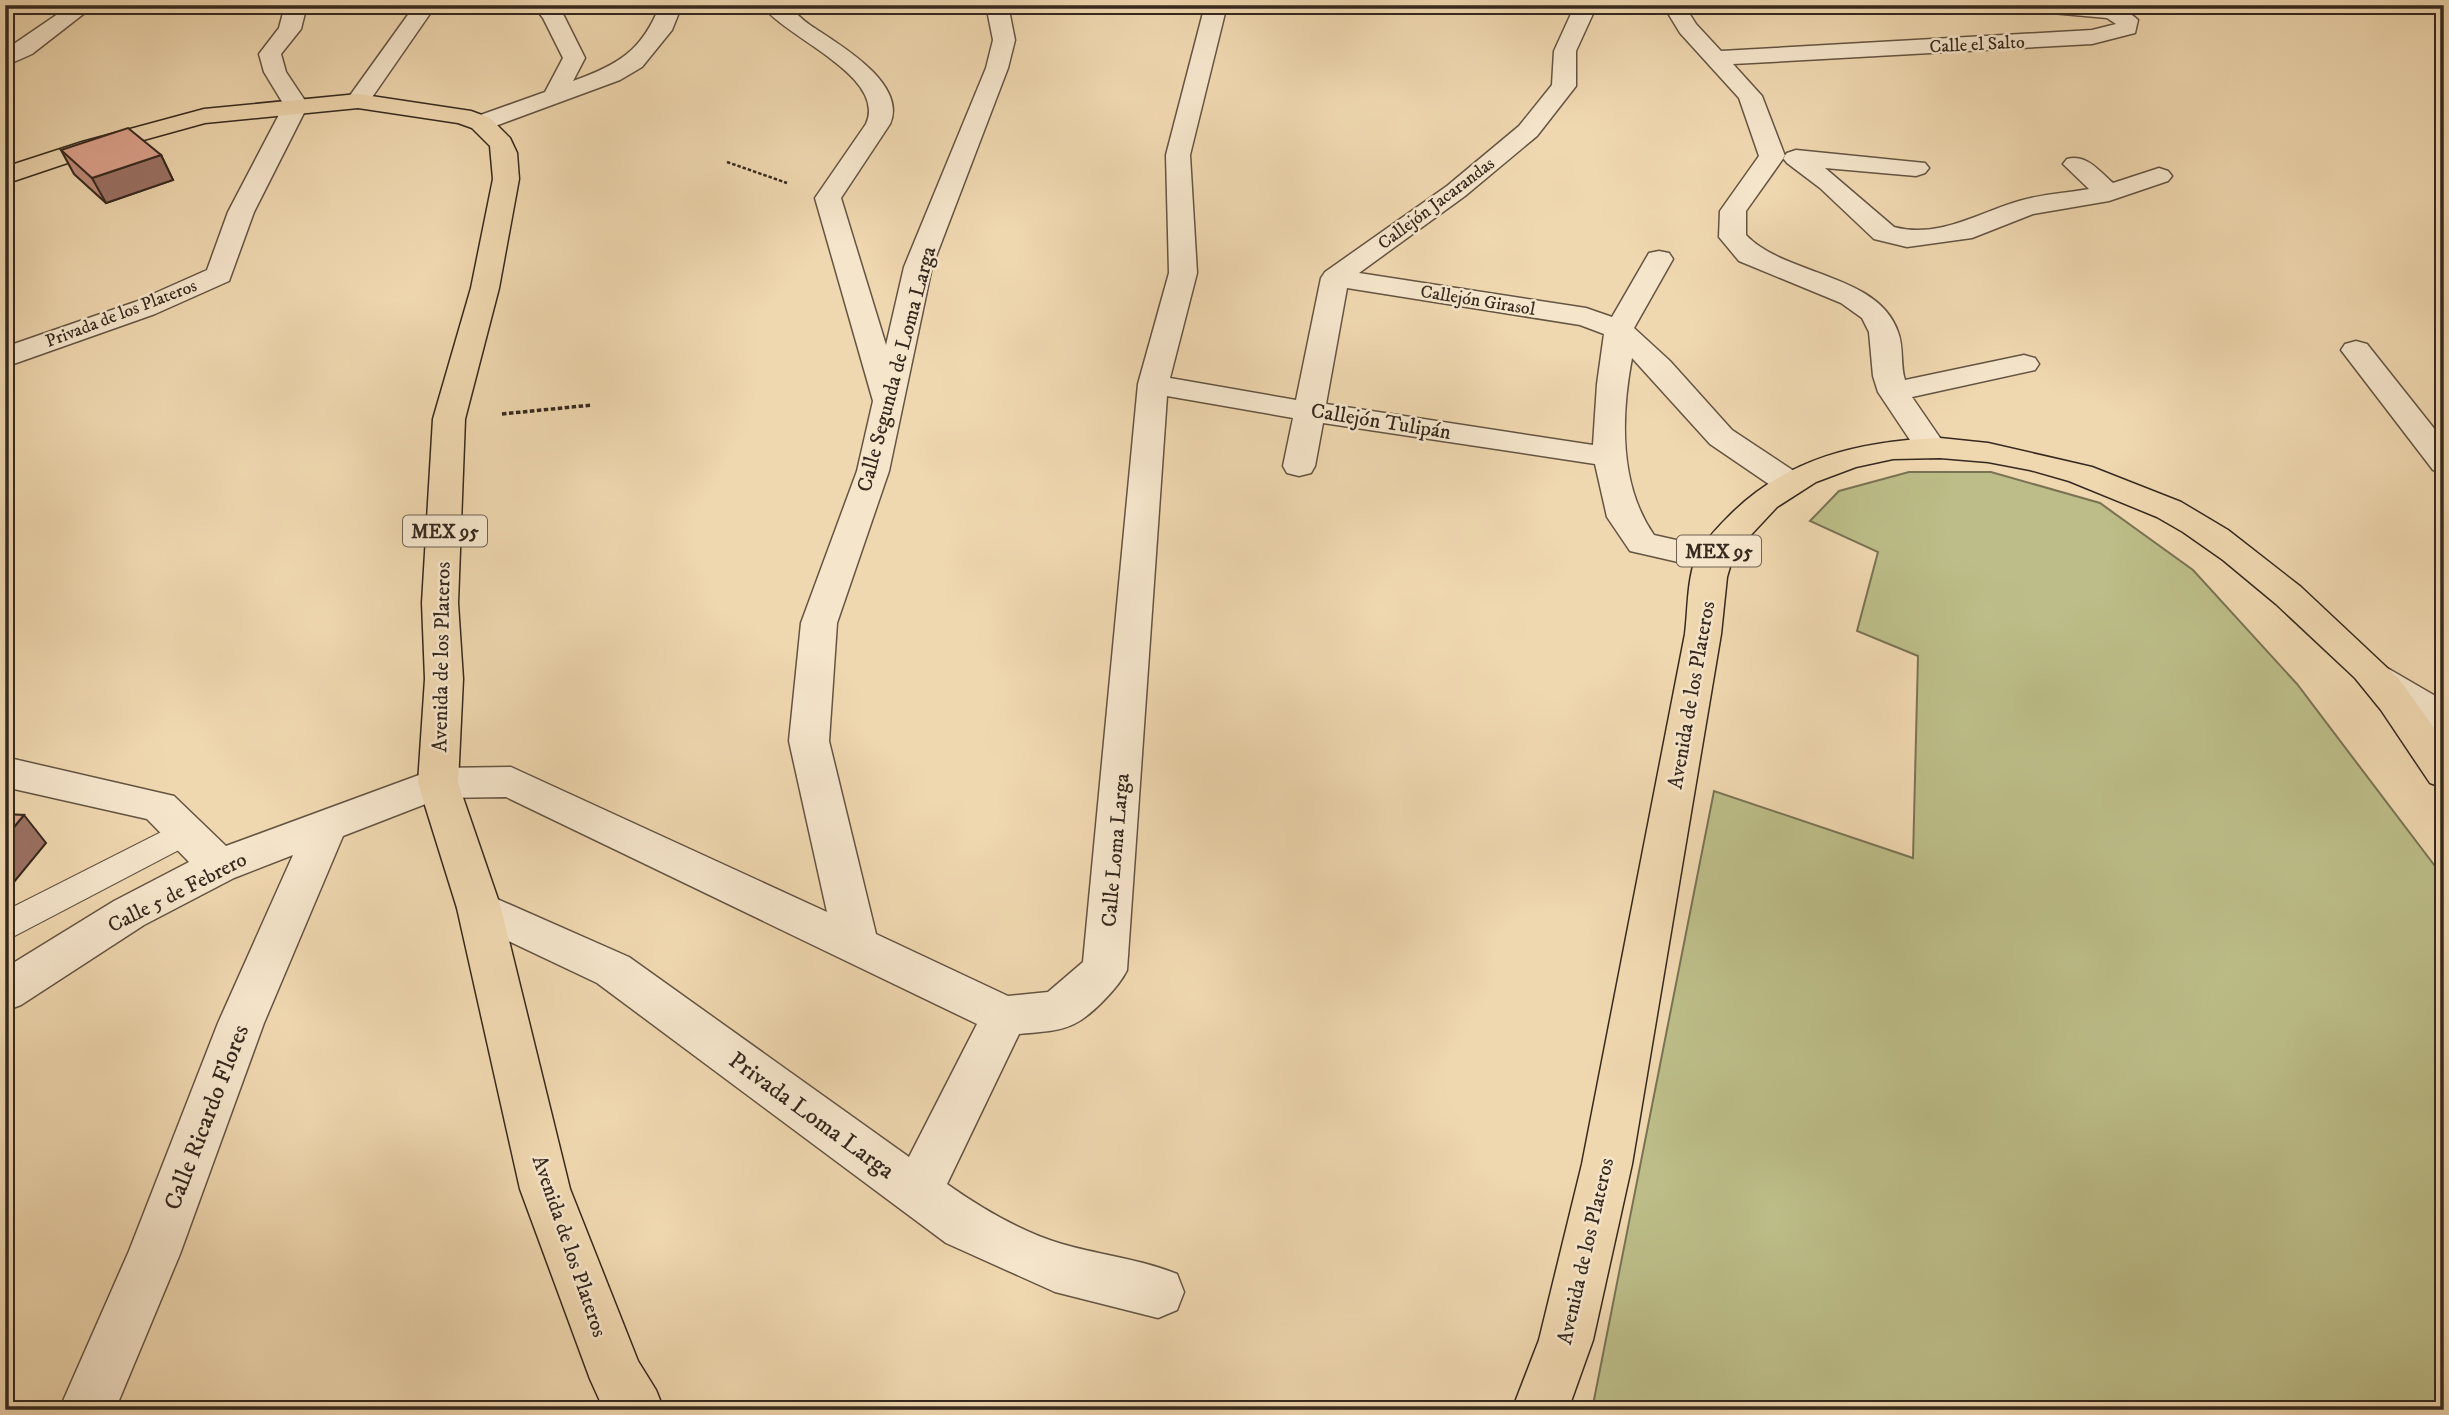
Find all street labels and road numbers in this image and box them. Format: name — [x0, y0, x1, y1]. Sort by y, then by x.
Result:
street label: Calle el Salto — [1929, 32, 2025, 58]
street label: Callejón Jacarandas — [1374, 153, 1499, 255]
street label: Calle Segunda de Loma Larga — [852, 244, 942, 495]
street label: Privada de los Plateros — [43, 275, 200, 353]
street label: Callejón Girasol — [1419, 281, 1537, 321]
street label: Callejón Tulipán — [1309, 398, 1453, 446]
road number: MEX 95 — [403, 516, 487, 546]
road number: MEX 95 — [1677, 536, 1761, 566]
street label: Avenida de los Plateros — [427, 562, 457, 753]
street label: Avenida de los Plateros — [1663, 599, 1721, 791]
street label: Calle Loma Larga — [1096, 772, 1136, 928]
street label: Calle 5 de Febrero — [104, 847, 251, 939]
street label: Calle Ricardo Flores — [158, 1020, 256, 1214]
street label: Privada Loma Larga — [723, 1046, 901, 1187]
street label: Avenida de los Plateros — [526, 1152, 612, 1341]
street label: Avenida de los Plateros — [1552, 1155, 1620, 1347]

